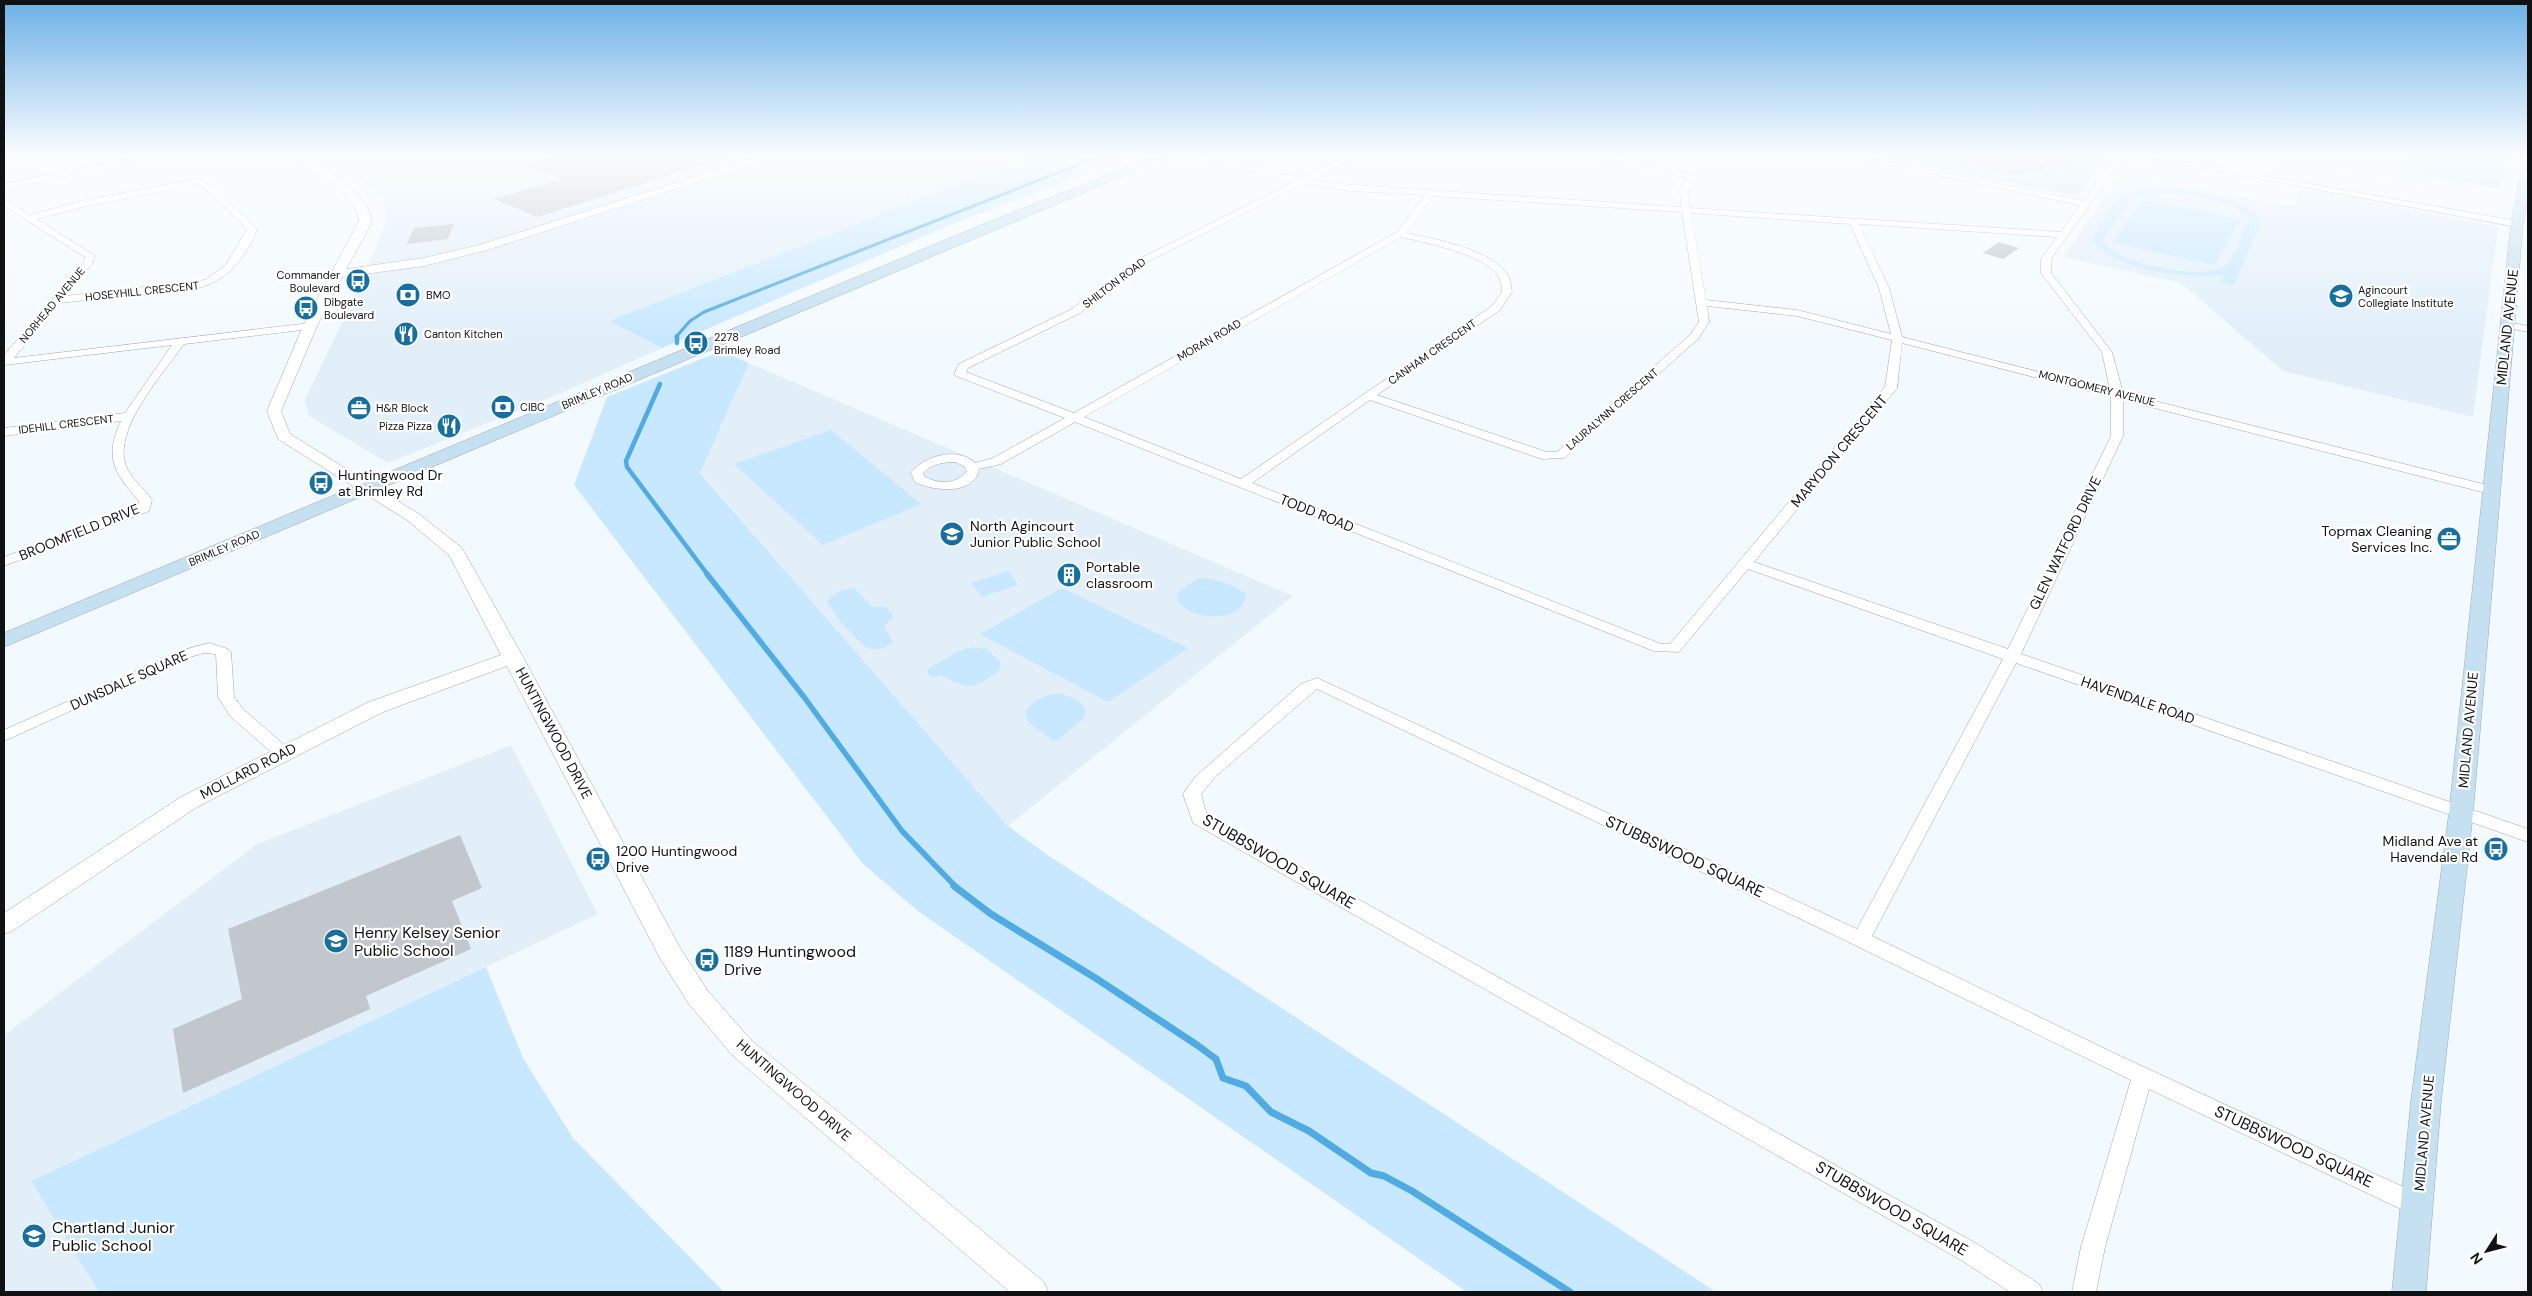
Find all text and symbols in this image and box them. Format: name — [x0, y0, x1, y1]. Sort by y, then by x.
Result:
street label: SHILTON ROAD — [1080, 255, 1149, 311]
street label: NORHEAD AVENUE — [16, 264, 88, 346]
place label: Commander Boulevard — [276, 268, 340, 295]
bus stop icon: Commander Boulevard — [345, 268, 371, 294]
street label: MIDLAND AVENUE — [2492, 268, 2522, 386]
street label: HOSEYHILL CRESCENT — [84, 278, 200, 304]
bank icon: BMO — [395, 282, 421, 308]
school or university icon: Agincourt Collegiate Institute — [2328, 283, 2354, 309]
place label: Agincourt Collegiate Institute — [2358, 283, 2454, 310]
place label: BMO — [426, 288, 450, 302]
bus stop icon: Dibgate Boulevard — [293, 295, 319, 321]
place label: Dibgate Boulevard — [324, 295, 374, 322]
street label: MORAN ROAD — [1175, 316, 1244, 364]
street label: CANHAM CRESCENT — [1385, 316, 1479, 388]
restaurant icon: Canton Kitchen — [393, 321, 419, 347]
place label: Canton Kitchen — [424, 327, 503, 341]
bus stop icon: 2278 Brimley Road — [683, 330, 709, 356]
place label: 2278 Brimley Road — [714, 330, 780, 357]
street label: LAURALYNN CRESCENT — [1563, 365, 1661, 453]
street label: MONTGOMERY AVENUE — [2037, 367, 2157, 409]
street label: BRIMLEY ROAD — [559, 370, 635, 412]
street label: MARYDON CRESCENT — [1787, 391, 1891, 511]
bank icon: CIBC — [490, 394, 516, 420]
office icon: H&R Block — [346, 395, 372, 421]
place label: CIBC — [520, 400, 545, 414]
place label: H&R Block — [376, 401, 429, 415]
street label: IDEHILL CRESCENT — [18, 411, 114, 437]
restaurant icon: Pizza Pizza — [436, 413, 462, 439]
place label: Pizza Pizza — [379, 419, 432, 433]
place label: Huntingwood Dr at Brimley Rd — [338, 466, 443, 500]
bus stop icon: Huntingwood Dr at Brimley Rd — [308, 470, 334, 496]
street label: GLEN WATFORD DRIVE — [2025, 473, 2105, 613]
street label: TODD ROAD — [1277, 490, 1357, 536]
street label: BROOMFIELD DRIVE — [16, 500, 142, 564]
place label: North Agincourt Junior Public School — [970, 517, 1101, 551]
school or university icon: North Agincourt Junior Public School — [939, 521, 965, 547]
place label: Topmax Cleaning Services Inc. — [2322, 522, 2432, 556]
office icon: Topmax Cleaning Services Inc. — [2436, 526, 2462, 552]
street label: BRIMLEY ROAD — [186, 527, 262, 569]
place label: Portable classroom — [1086, 558, 1153, 592]
building icon: Portable classroom — [1056, 562, 1082, 588]
street label: DUNSDALE SQUARE — [67, 646, 191, 714]
street label: HUNTINGWOOD DRIVE — [512, 664, 596, 802]
street label: MIDLAND AVENUE — [2454, 671, 2482, 789]
street label: HAVENDALE ROAD — [2079, 672, 2197, 728]
street label: MOLLARD ROAD — [197, 739, 299, 803]
street label: STUBBSWOOD SQUARE — [1199, 809, 1359, 914]
street label: STUBBSWOOD SQUARE — [1602, 810, 1768, 902]
place label: Midland Ave at Havendale Rd — [2383, 832, 2478, 866]
bus stop icon: Midland Ave at Havendale Rd — [2483, 836, 2509, 862]
place label: 1200 Huntingwood Drive — [616, 842, 737, 876]
bus stop icon: 1200 Huntingwood Drive — [585, 846, 611, 872]
place label: Henry Kelsey Senior Public School — [354, 922, 501, 961]
school or university icon: Henry Kelsey Senior Public School — [323, 928, 349, 954]
place label: 1189 Huntingwood Drive — [724, 941, 856, 980]
bus stop icon: 1189 Huntingwood Drive — [694, 947, 720, 973]
street label: HUNTINGWOOD DRIVE — [733, 1035, 855, 1145]
street label: MIDLAND AVENUE — [2410, 1074, 2438, 1192]
street label: STUBBSWOOD SQUARE — [2211, 1100, 2377, 1192]
street label: STUBBSWOOD SQUARE — [1812, 1156, 1972, 1261]
place label: Chartland Junior Public School — [52, 1217, 175, 1256]
school or university icon: Chartland Junior Public School — [21, 1223, 47, 1249]
north arrow — [2462, 1226, 2512, 1276]
text: N — [2466, 1249, 2487, 1268]

